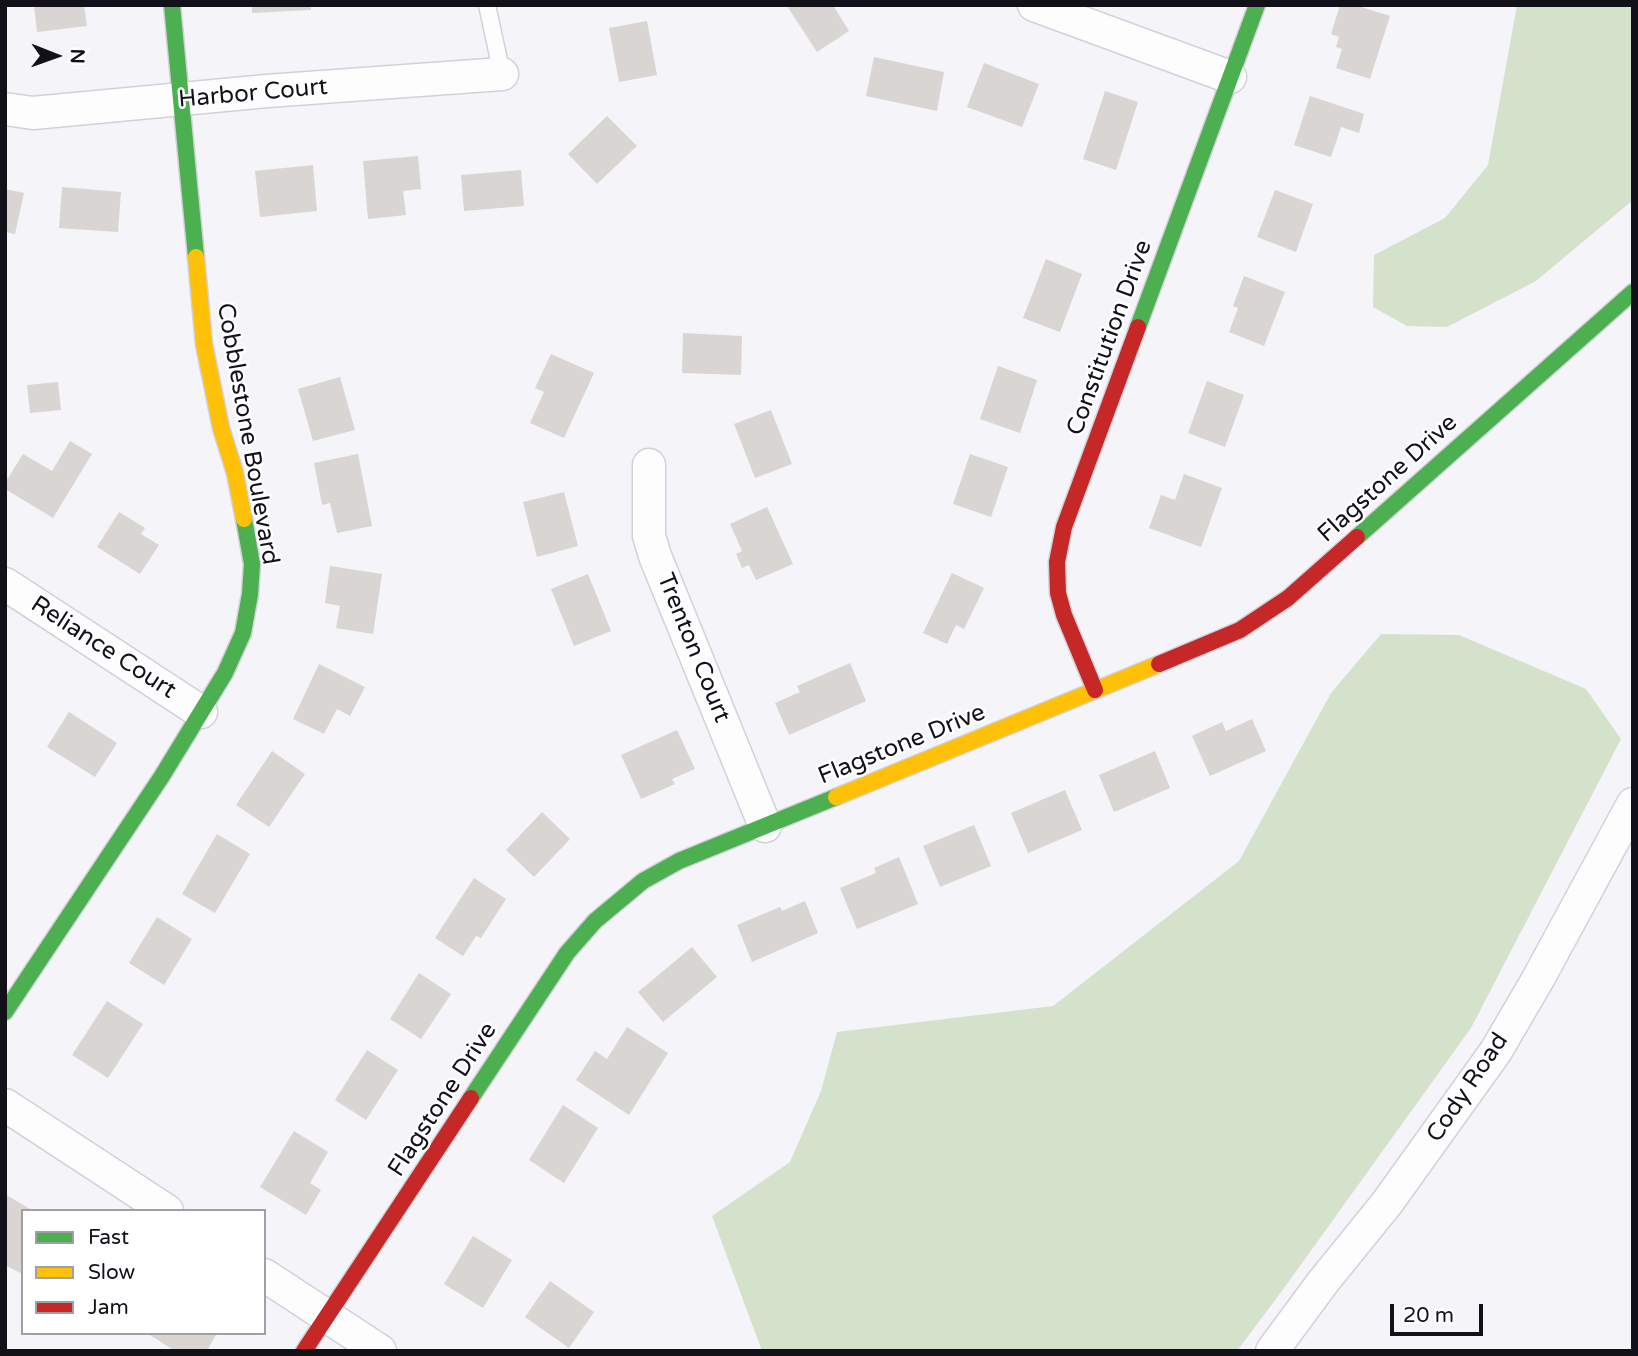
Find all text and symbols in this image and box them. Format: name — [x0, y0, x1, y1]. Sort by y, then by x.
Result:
north arrow — [21, 21, 91, 91]
text: N — [66, 49, 88, 64]
street label: Harbor Court — [177, 73, 329, 115]
street label: Constitution Drive — [1061, 236, 1159, 440]
street label: Cobblestone Boulevard — [210, 301, 284, 567]
street label: Flagstone Drive — [1312, 409, 1464, 549]
street label: Trenton Court — [650, 569, 736, 727]
street label: Reliance Court — [25, 590, 181, 706]
street label: Flagstone Drive — [814, 698, 990, 792]
street label: Flagstone Drive — [383, 1018, 503, 1182]
street label: Cody Road — [1421, 1028, 1515, 1148]
legend — [21, 1209, 266, 1335]
text: Fast — [88, 1225, 129, 1250]
text: Slow — [88, 1260, 135, 1285]
scale bar — [1393, 1290, 1486, 1334]
text: Jam — [88, 1295, 129, 1320]
text: 20 m — [1403, 1303, 1454, 1328]

